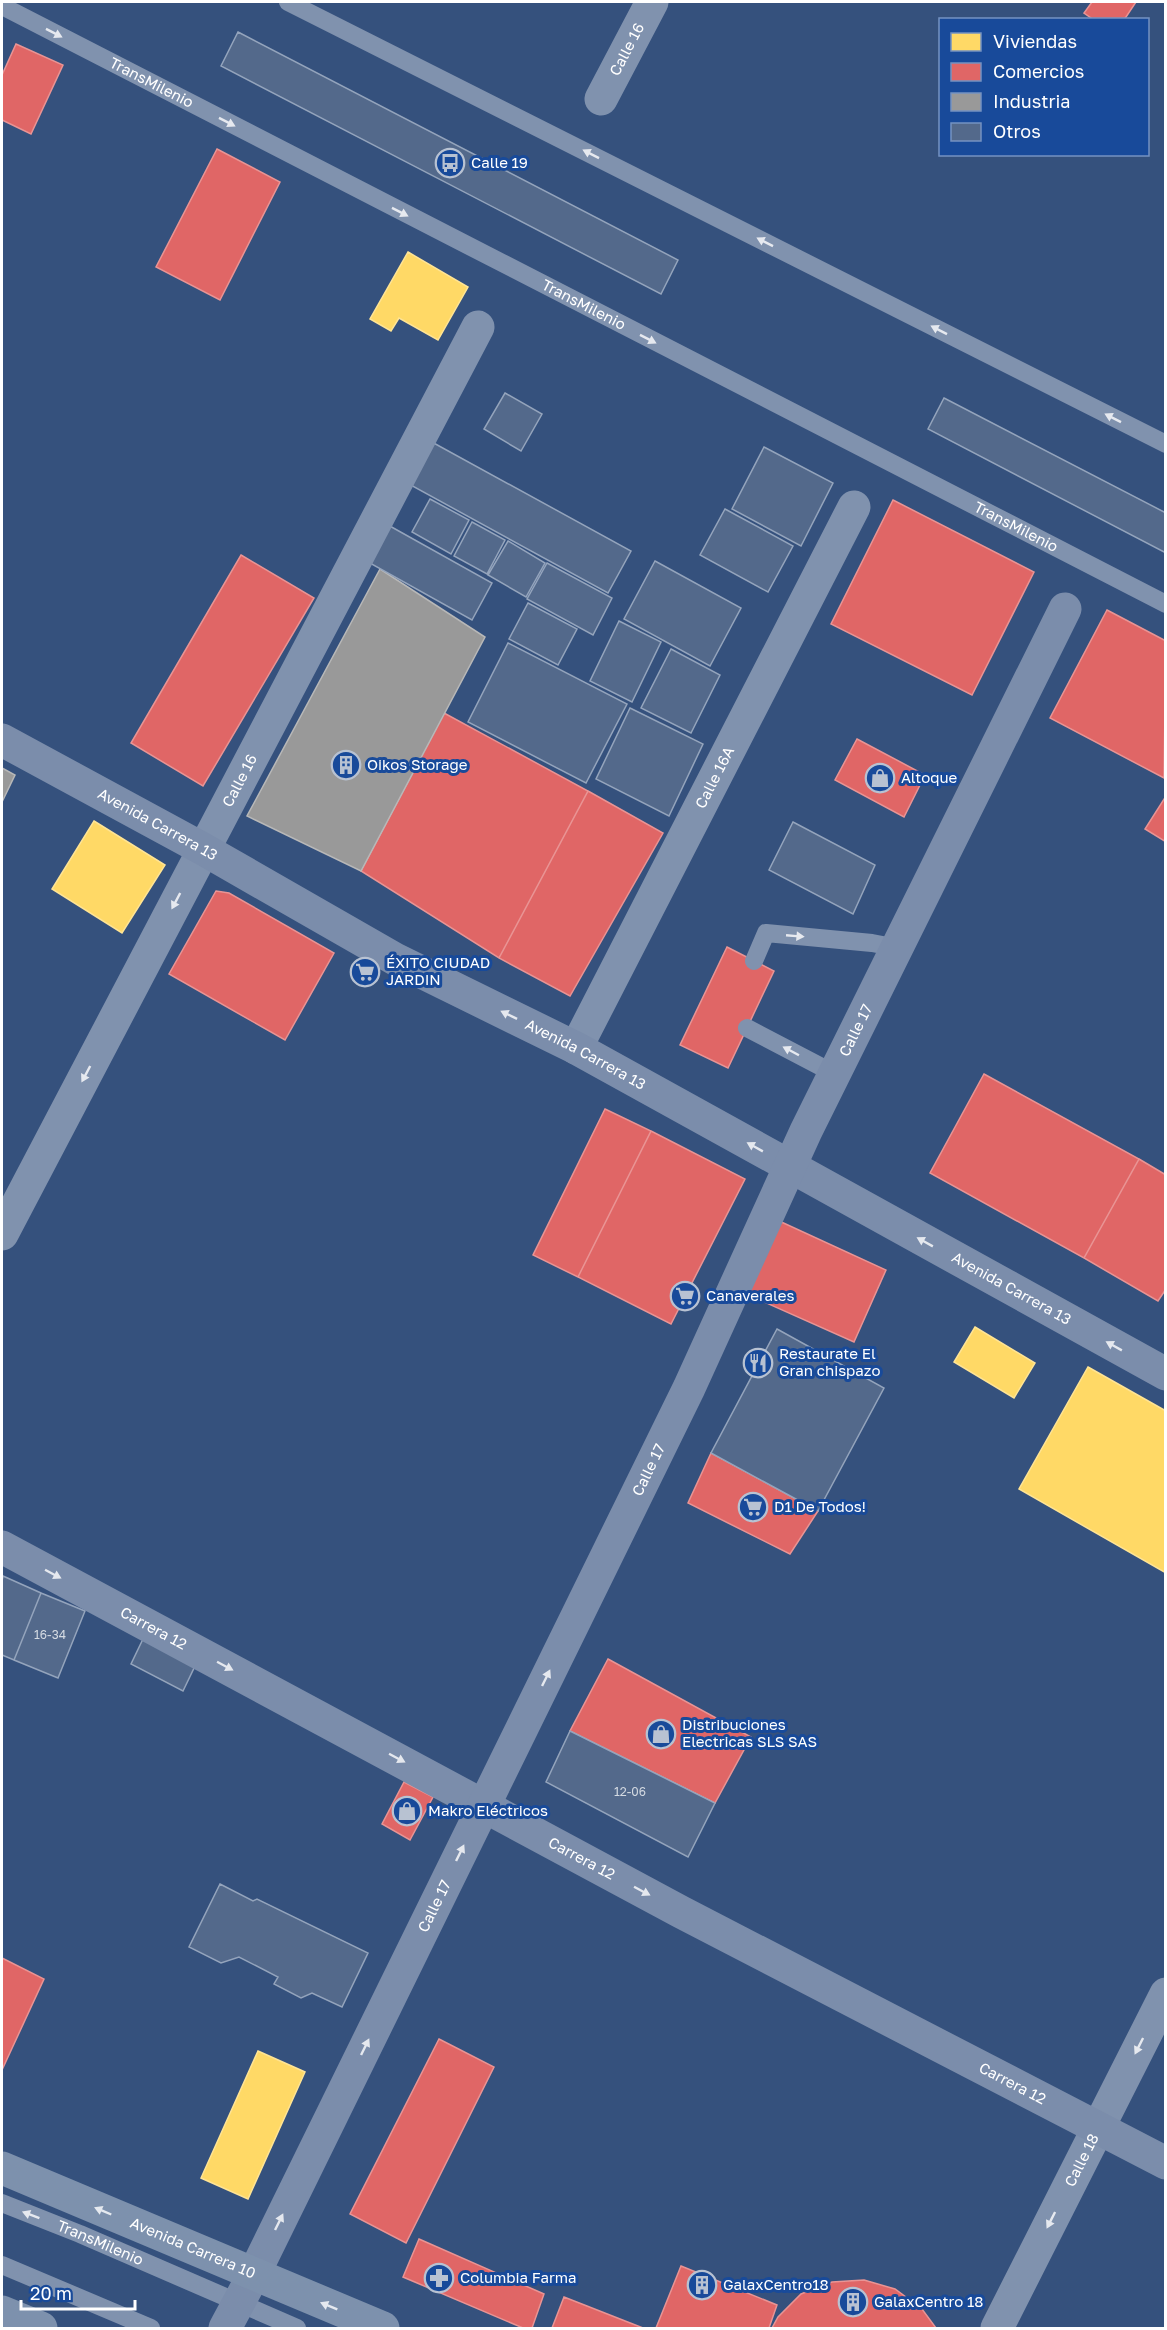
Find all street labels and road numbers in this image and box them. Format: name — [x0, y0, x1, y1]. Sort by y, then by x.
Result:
street label: Calle 16 — [605, 20, 647, 78]
street label: TransMilenio — [107, 53, 197, 111]
street label: TransMilenio — [539, 275, 629, 333]
street label: TransMilenio — [971, 497, 1061, 555]
street label: Calle 16A — [691, 743, 737, 811]
street label: Calle 16 — [218, 751, 260, 810]
street label: Avenida Carrera 13 — [95, 784, 221, 863]
street label: Calle 17 — [835, 1001, 876, 1059]
street label: Avenida Carrera 13 — [523, 1015, 649, 1093]
street label: Avenida Carrera 13 — [949, 1247, 1075, 1328]
street label: Calle 17 — [627, 1440, 668, 1499]
street label: Carrera 12 — [118, 1602, 190, 1653]
street label: Carrera 12 — [546, 1832, 618, 1883]
street label: Calle 17 — [413, 1877, 454, 1935]
street label: Carrera 12 — [976, 2058, 1049, 2107]
street label: Calle 18 — [1060, 2130, 1102, 2189]
street label: Avenida Carrera 10 — [128, 2213, 259, 2282]
street label: TransMilenio — [55, 2216, 146, 2268]

